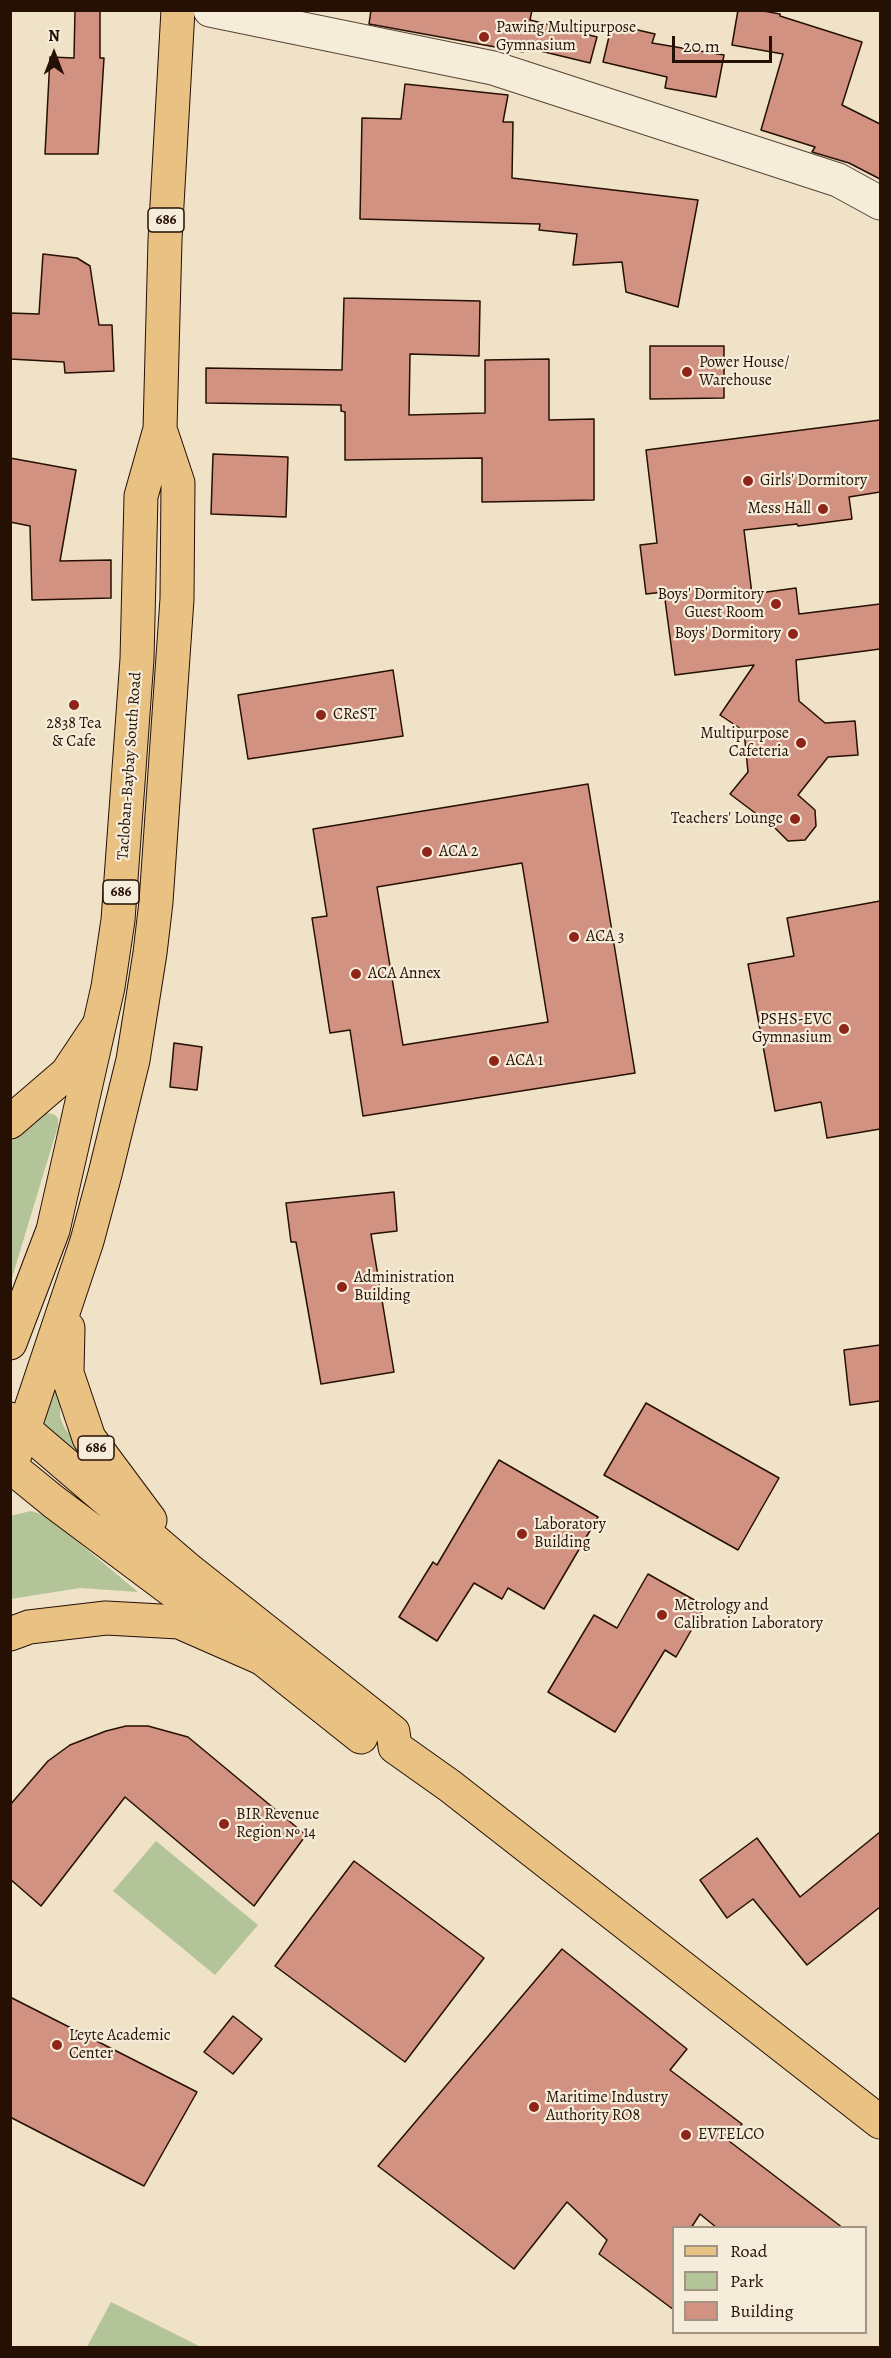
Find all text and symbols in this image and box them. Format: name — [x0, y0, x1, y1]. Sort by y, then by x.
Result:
place label: Pawing Multipurpose Gymnasium — [496, 18, 636, 56]
north arrow — [24, 24, 84, 84]
scale bar — [675, 24, 776, 62]
text: N — [48, 25, 60, 47]
marker: Pawing Multipurpose Gymnasium — [477, 30, 491, 44]
text: 20 m — [683, 34, 720, 58]
road number: 686 — [148, 208, 184, 232]
place label: Power House/ Warehouse — [699, 353, 790, 391]
marker: Power House/ Warehouse — [680, 365, 694, 379]
place label: Girls' Dormitory — [760, 471, 867, 491]
marker: Girls' Dormitory — [741, 474, 755, 488]
place label: Mess Hall — [748, 499, 811, 519]
marker: Mess Hall — [816, 502, 830, 516]
place label: Boys' Dormitory Guest Room — [657, 585, 764, 623]
marker: Boys' Dormitory Guest Room — [769, 597, 783, 611]
place label: Boys' Dormitory — [674, 624, 781, 644]
marker: Boys' Dormitory — [786, 627, 800, 641]
street label: Tacloban-Baybay South Road — [114, 671, 146, 861]
marker: 2838 Tea & Cafe — [67, 698, 81, 712]
place label: CReST — [333, 705, 377, 725]
marker: CReST — [314, 708, 328, 722]
place label: 2838 Tea & Cafe — [46, 714, 102, 752]
place label: Multipurpose Cafeteria — [700, 724, 789, 762]
marker: Multipurpose Cafeteria — [794, 736, 808, 750]
place label: Teachers' Lounge — [671, 809, 783, 829]
marker: Teachers' Lounge — [788, 812, 802, 826]
place label: ACA 2 — [439, 842, 478, 862]
marker: ACA 2 — [420, 845, 434, 859]
road number: 686 — [103, 880, 139, 904]
place label: ACA 3 — [586, 927, 624, 947]
marker: ACA 3 — [567, 930, 581, 944]
place label: ACA Annex — [368, 964, 441, 984]
marker: ACA Annex — [349, 967, 363, 981]
place label: PSHS-EVC Gymnasium — [752, 1010, 832, 1048]
marker: PSHS-EVC Gymnasium — [837, 1022, 851, 1036]
place label: ACA 1 — [506, 1051, 543, 1071]
marker: ACA 1 — [487, 1054, 501, 1068]
place label: Administration Building — [354, 1268, 454, 1306]
marker: Administration Building — [335, 1280, 349, 1294]
road number: 686 — [78, 1436, 114, 1460]
place label: Laboratory Building — [534, 1515, 606, 1553]
marker: Laboratory Building — [515, 1527, 529, 1541]
place label: Metrology and Calibration Laboratory — [674, 1596, 823, 1634]
marker: Metrology and Calibration Laboratory — [655, 1608, 669, 1622]
place label: BIR Revenue Region № 14 — [236, 1805, 319, 1843]
marker: BIR Revenue Region № 14 — [217, 1817, 231, 1831]
place label: Leyte Academic Center — [69, 2026, 171, 2064]
marker: Leyte Academic Center — [50, 2038, 64, 2052]
place label: Maritime Industry Authority RO8 — [546, 2088, 668, 2126]
marker: Maritime Industry Authority RO8 — [527, 2100, 541, 2114]
place label: EVTELCO — [698, 2125, 764, 2145]
marker: EVTELCO — [679, 2128, 693, 2142]
legend — [672, 2226, 867, 2334]
text: Road — [730, 2239, 767, 2263]
text: Park — [730, 2269, 764, 2293]
text: Building — [730, 2299, 794, 2323]

